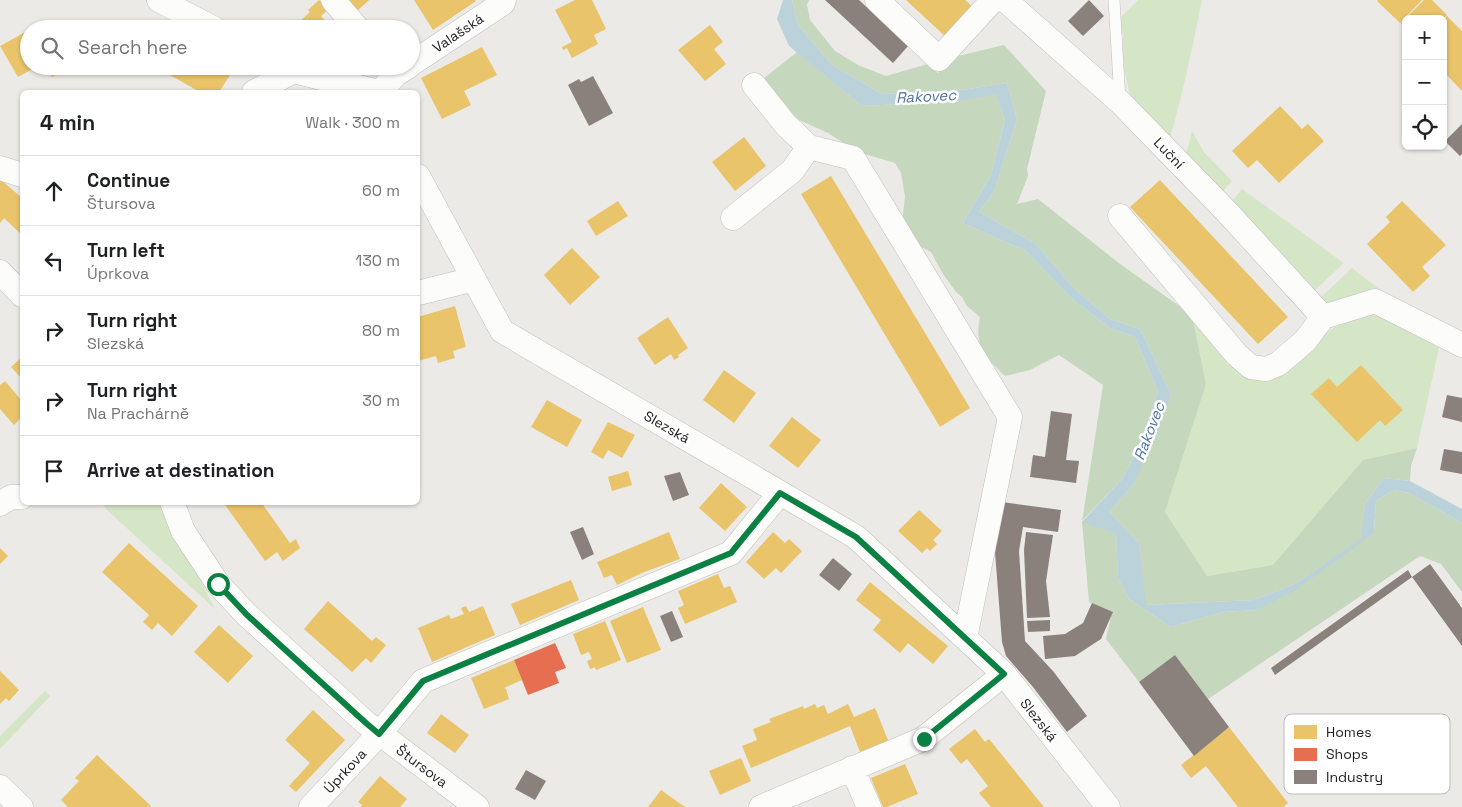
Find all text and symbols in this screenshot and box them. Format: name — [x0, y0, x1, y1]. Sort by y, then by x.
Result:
street label: Valašská — [429, 9, 487, 57]
map controls — [1402, 15, 1447, 150]
button: + — [1402, 15, 1447, 60]
search box — [20, 20, 420, 75]
icon: search — [38, 34, 66, 62]
text: Search here — [78, 35, 188, 60]
button: − — [1402, 60, 1447, 105]
water label: Rakovec — [895, 85, 958, 107]
button: locate — [1402, 105, 1447, 150]
text: 4 min — [40, 109, 95, 136]
text: Walk · 300 m — [305, 112, 400, 133]
street label: Luční — [1150, 134, 1189, 173]
text: Continue — [87, 168, 170, 193]
icon: ahead — [40, 177, 68, 205]
text: 60 m — [362, 180, 400, 201]
text: Štursova — [87, 193, 155, 214]
text: Turn left — [87, 238, 165, 263]
icon: left — [40, 247, 68, 275]
text: 130 m — [356, 250, 400, 271]
text: Úprkova — [87, 263, 149, 284]
text: Turn right — [87, 308, 177, 333]
icon: right — [40, 317, 68, 345]
text: 80 m — [362, 320, 400, 341]
text: Slezská — [87, 333, 144, 354]
text: Turn right — [87, 378, 177, 403]
icon: right — [40, 387, 68, 415]
text: 30 m — [362, 390, 400, 411]
water label: Rakovec — [1129, 398, 1169, 463]
text: Na Prachárně — [87, 403, 189, 424]
street label: Slezská — [641, 407, 693, 447]
icon: arrive — [40, 457, 68, 485]
text: Arrive at destination — [87, 458, 275, 483]
route start — [207, 573, 230, 596]
street label: Slezská — [1016, 695, 1062, 745]
legend — [1284, 714, 1450, 794]
text: Homes — [1326, 723, 1372, 741]
route end — [913, 728, 936, 751]
street label: Štursova — [393, 741, 451, 791]
street label: Úprkova — [320, 745, 370, 797]
text: Shops — [1326, 745, 1368, 763]
text: Industry — [1326, 768, 1383, 786]

